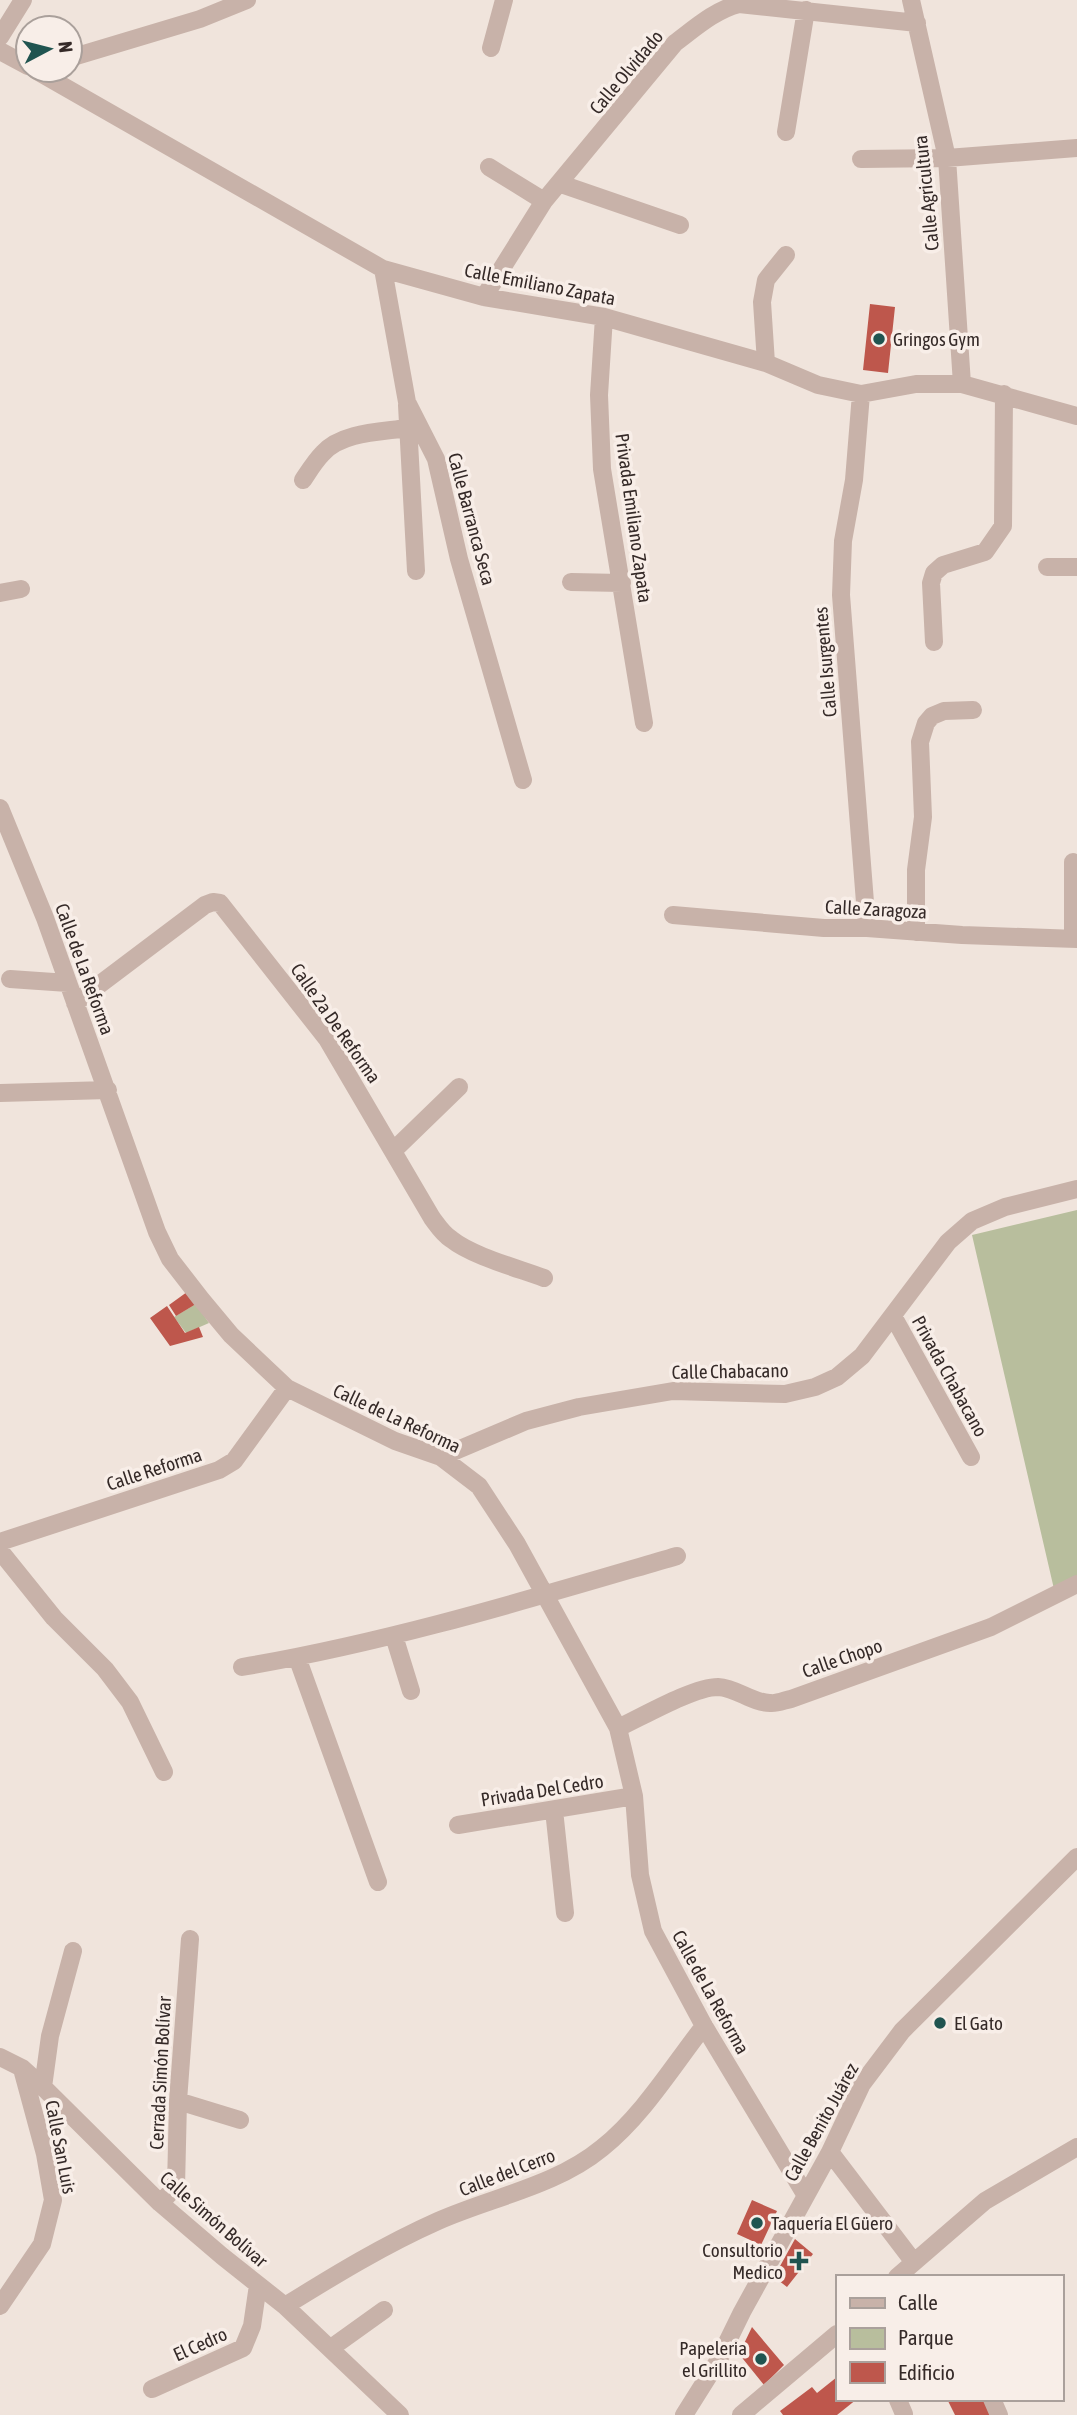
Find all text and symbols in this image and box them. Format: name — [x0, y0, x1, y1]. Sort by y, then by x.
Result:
north arrow — [14, 14, 84, 84]
street label: Calle Olvidado — [585, 26, 667, 118]
text: N — [54, 40, 77, 54]
street label: Calle Agricultura — [909, 134, 943, 252]
street label: Calle Emiliano Zapata — [463, 259, 617, 309]
place label: Gringos Gym — [893, 328, 980, 350]
marker: Gringos Gym — [871, 331, 887, 347]
street label: Privada Emiliano Zapata — [611, 432, 657, 604]
street label: Calle Barranca Seca — [444, 450, 500, 588]
street label: Calle Isurgentes — [809, 606, 841, 718]
street label: Calle Zaragoza — [824, 895, 928, 923]
street label: Calle de La Reforma — [51, 900, 119, 1038]
street label: Calle 2a De Reforma — [287, 959, 385, 1087]
street label: Privada Chabacano — [908, 1312, 992, 1440]
street label: Calle Chabacano — [671, 1359, 789, 1383]
street label: Calle de La Reforma — [330, 1379, 464, 1457]
street label: Calle Reforma — [104, 1443, 204, 1495]
street label: Calle Chopo — [799, 1634, 885, 1682]
street label: Privada Del Cedro — [479, 1769, 605, 1811]
street label: Calle de La Reforma — [668, 1926, 754, 2058]
street label: Cerrada Simón Bolívar — [145, 1995, 175, 2150]
place label: El Gato — [954, 2012, 1003, 2034]
marker: El Gato — [932, 2015, 948, 2031]
street label: Calle Benito Juárez — [779, 2059, 863, 2185]
street label: Calle San Luis — [41, 2098, 81, 2196]
street label: Calle del Cerro — [456, 2144, 558, 2200]
street label: Calle Simón Bolívar — [156, 2167, 272, 2272]
place label: Taquería El Güero — [771, 2212, 893, 2234]
marker: Taquería El Güero — [749, 2215, 765, 2231]
place label: Consultorio Medico — [702, 2239, 783, 2283]
marker: Consultorio Medico — [789, 2251, 809, 2271]
legend — [836, 2275, 1063, 2401]
text: Calle — [898, 2290, 938, 2314]
street label: El Cedro — [170, 2322, 230, 2366]
text: Parque — [898, 2325, 953, 2349]
place label: Papeleria el Grillito — [679, 2337, 747, 2381]
marker: Papeleria el Grillito — [753, 2351, 769, 2367]
text: Edificio — [898, 2360, 955, 2384]

